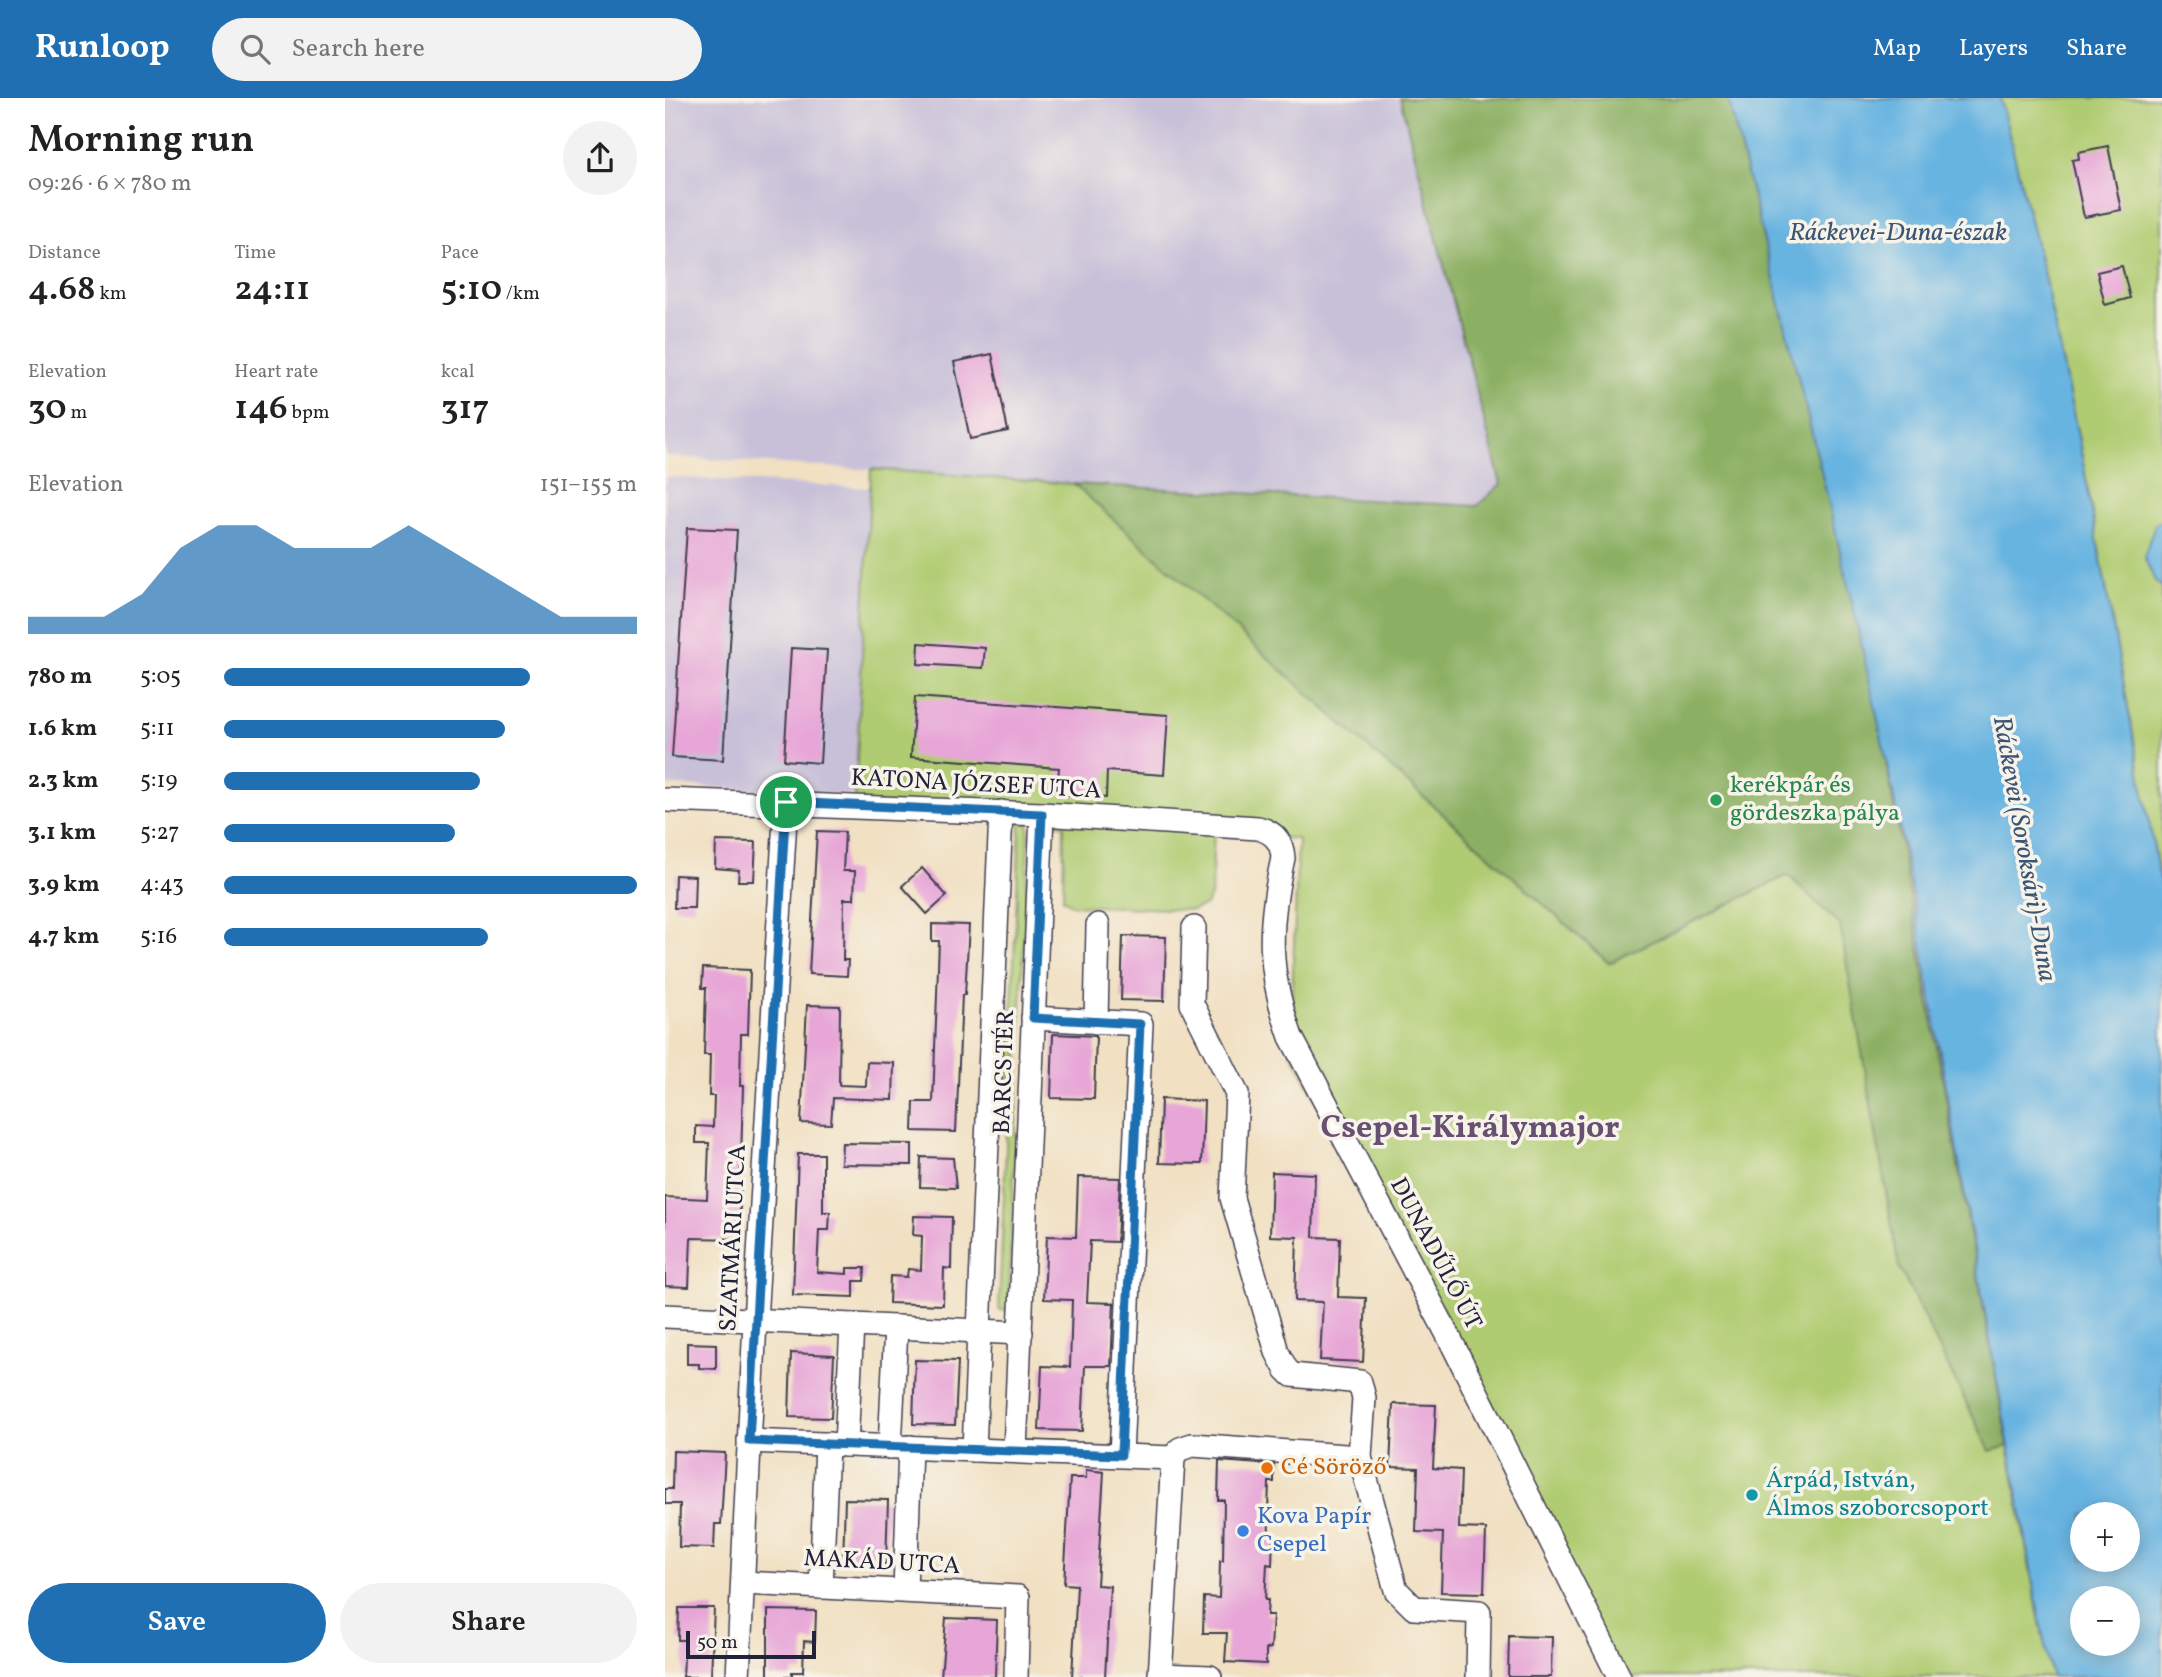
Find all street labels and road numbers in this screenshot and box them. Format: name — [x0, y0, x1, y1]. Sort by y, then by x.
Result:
street label: KATONA JÓZSEF UTCA — [850, 761, 1102, 809]
street label: BARCS TÉR — [986, 1009, 1024, 1135]
street label: SZATMÁRI UTCA — [712, 1143, 756, 1333]
street label: DUNADŰLŐ ÚT — [1381, 1172, 1489, 1336]
street label: MAKÁD UTCA — [803, 1542, 961, 1584]

